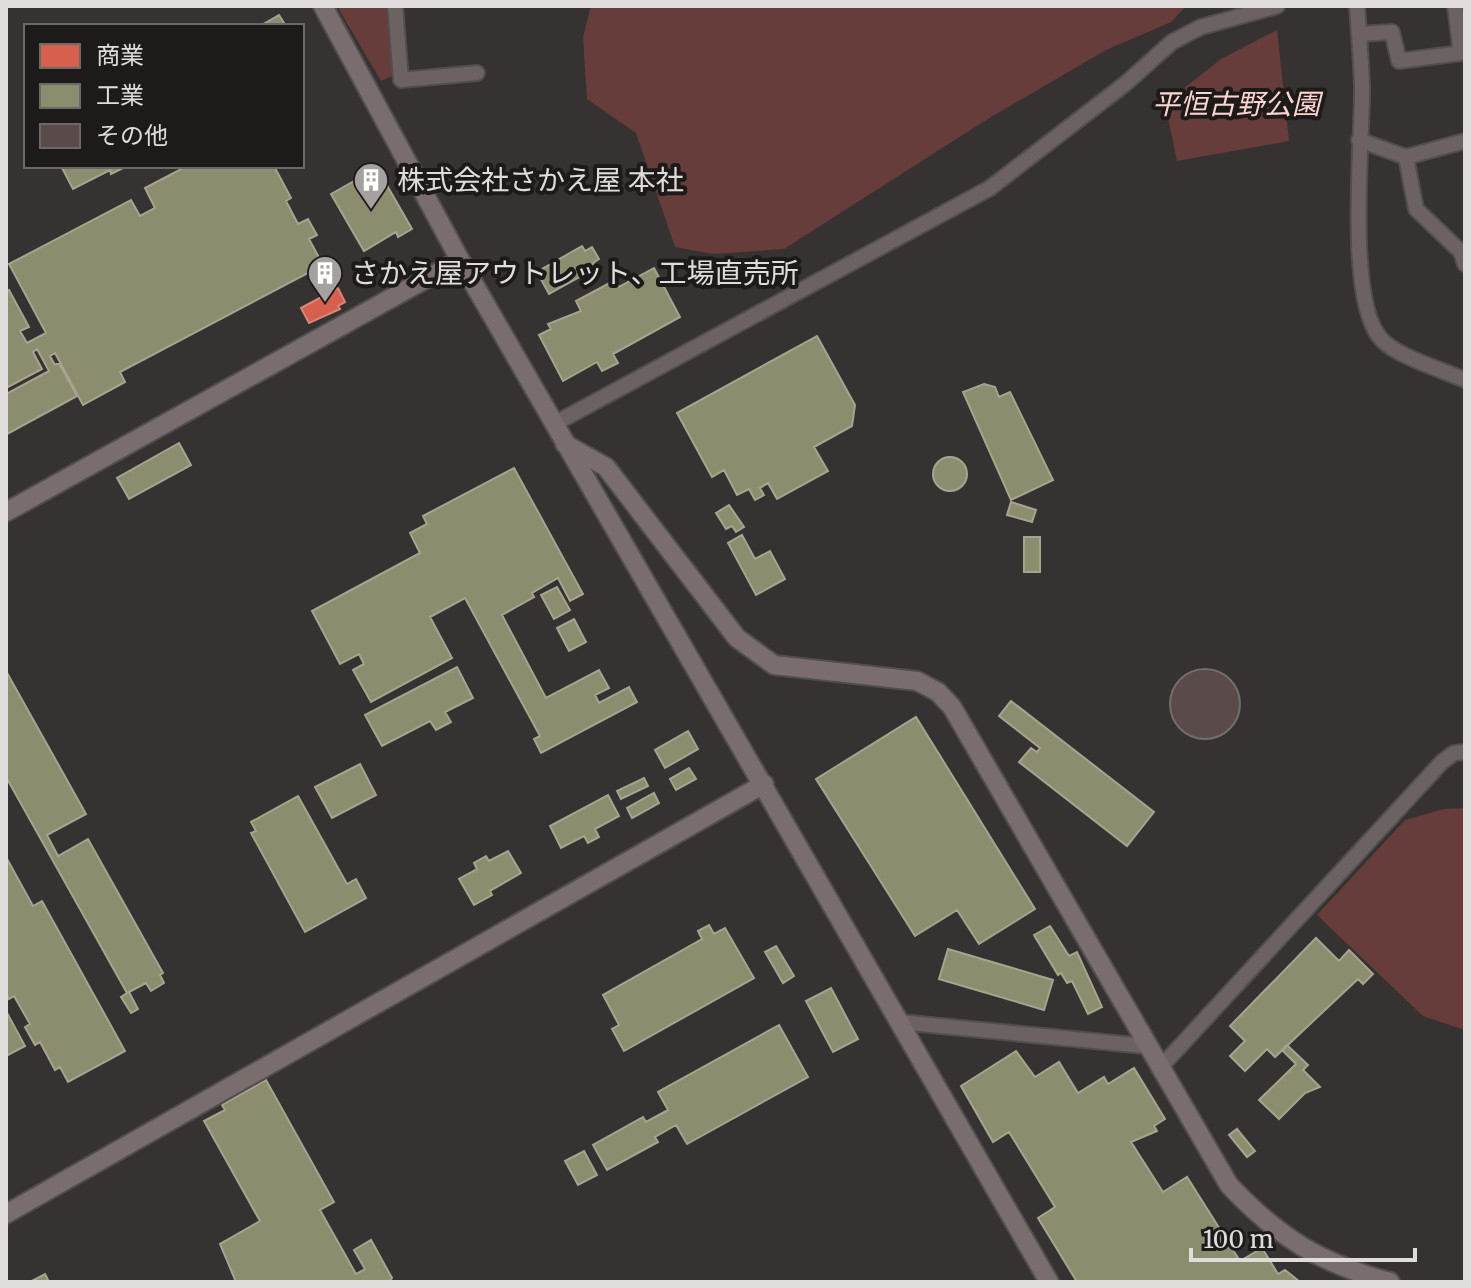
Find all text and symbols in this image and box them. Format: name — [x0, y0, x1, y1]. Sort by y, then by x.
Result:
legend — [24, 24, 304, 168]
text: 商業 — [96, 40, 144, 71]
text: 工業 — [96, 80, 144, 111]
park label: 平恒古野公園 — [1152, 86, 1324, 122]
text: その他 — [96, 120, 168, 151]
building icon: 株式会社さかえ屋 本社 — [352, 161, 390, 211]
place label: 株式会社さかえ屋 本社 — [397, 162, 684, 198]
building icon: さかえ屋アウトレット、工場直売所 — [306, 254, 344, 304]
place label: さかえ屋アウトレット、工場直売所 — [351, 255, 798, 291]
scale bar — [1191, 1212, 1415, 1262]
text: 100 m — [1203, 1224, 1274, 1255]

